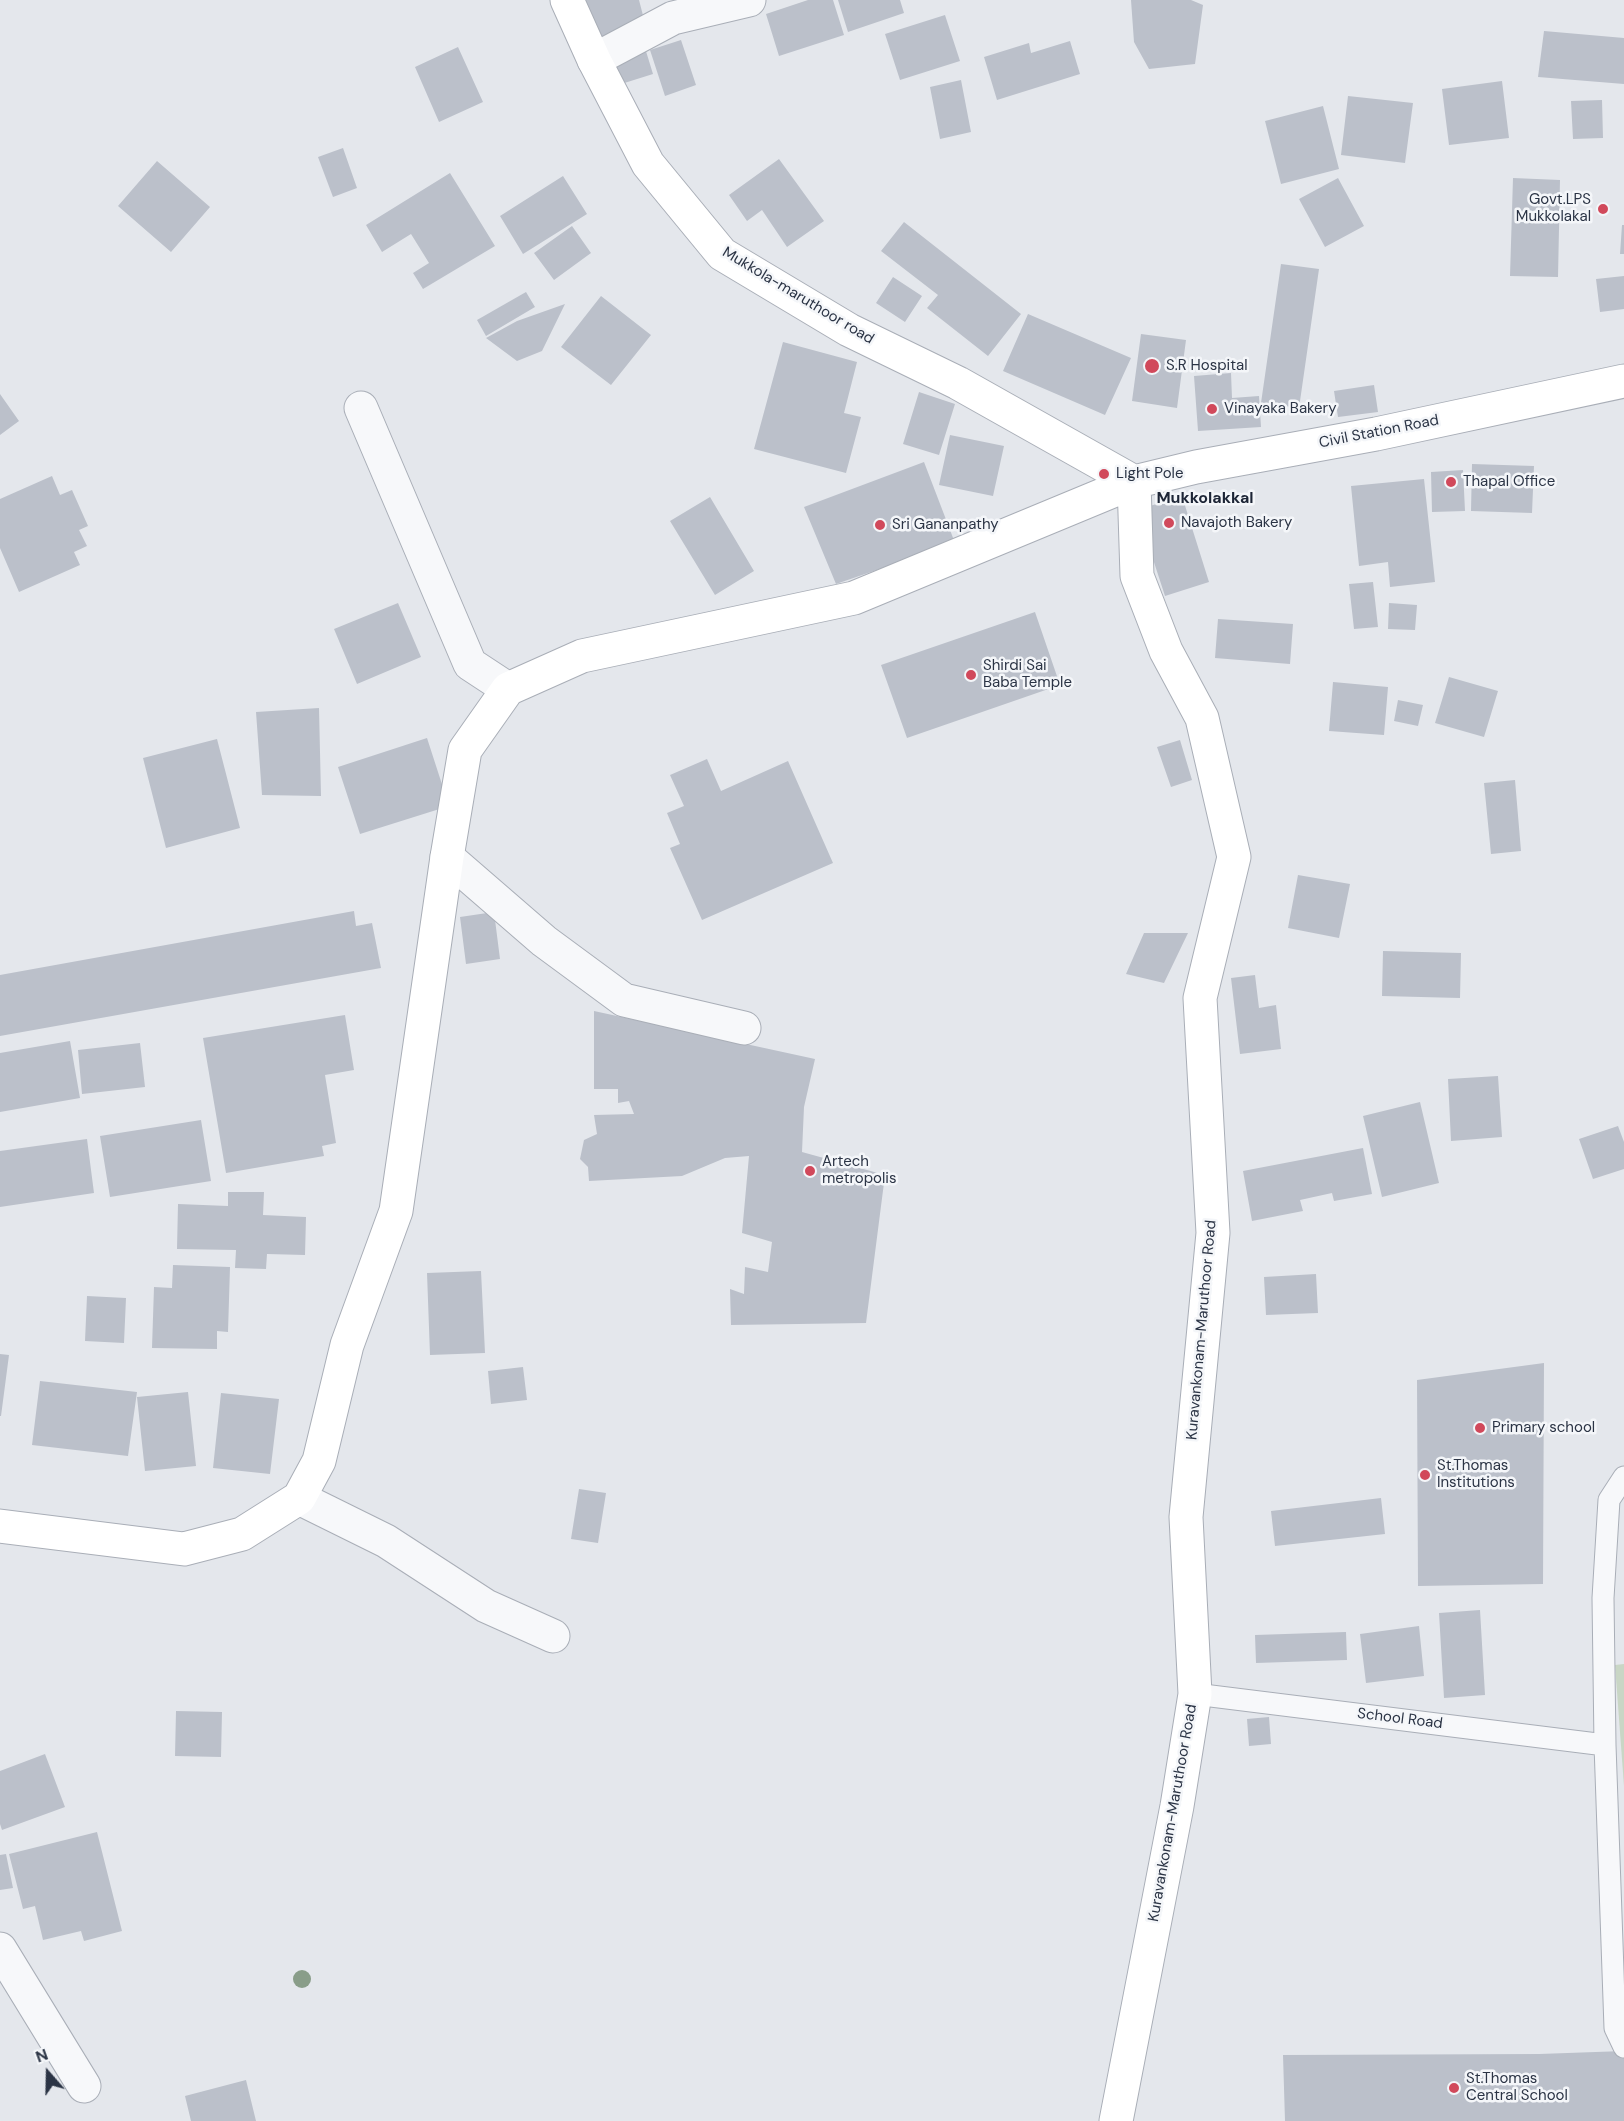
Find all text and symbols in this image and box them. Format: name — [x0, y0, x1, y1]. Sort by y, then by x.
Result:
place label: Govt.LPS Mukkolakal — [1516, 191, 1591, 226]
marker: Govt.LPS Mukkolakal — [1596, 202, 1610, 216]
street label: Mukkola-maruthoor road — [719, 244, 877, 348]
marker: S.R Hospital — [1143, 357, 1161, 375]
place label: S.R Hospital — [1166, 357, 1248, 375]
place label: Vinayaka Bakery — [1224, 400, 1336, 418]
marker: Vinayaka Bakery — [1205, 402, 1219, 416]
street label: Civil Station Road — [1318, 412, 1440, 452]
place label: Light Pole — [1116, 465, 1183, 483]
marker: Light Pole — [1097, 467, 1111, 481]
place label: Thapal Office — [1463, 473, 1555, 491]
marker: Thapal Office — [1444, 475, 1458, 489]
district label: Mukkolakkal — [1156, 489, 1254, 509]
place label: Navajoth Bakery — [1181, 514, 1292, 532]
place label: Sri Gananpathy — [892, 516, 999, 534]
marker: Navajoth Bakery — [1162, 516, 1176, 530]
marker: Sri Gananpathy — [873, 518, 887, 532]
place label: Shirdi Sai Baba Temple — [983, 657, 1072, 692]
marker: Shirdi Sai Baba Temple — [964, 668, 978, 682]
place label: Artech metropolis — [822, 1153, 896, 1188]
marker: Artech metropolis — [803, 1164, 817, 1178]
street label: Kuravankonam-Maruthoor Road — [1183, 1219, 1221, 1441]
place label: Primary school — [1492, 1419, 1595, 1437]
marker: Primary school — [1473, 1421, 1487, 1435]
place label: St.Thomas Institutions — [1437, 1457, 1515, 1492]
marker: St.Thomas Institutions — [1418, 1468, 1432, 1482]
street label: Kuravankonam-Maruthoor Road — [1145, 1703, 1201, 1923]
street label: School Road — [1356, 1705, 1444, 1733]
north arrow — [18, 2043, 78, 2103]
text: N — [33, 2044, 51, 2067]
place label: St.Thomas Central School — [1466, 2070, 1568, 2105]
marker: St.Thomas Central School — [1447, 2081, 1461, 2095]

